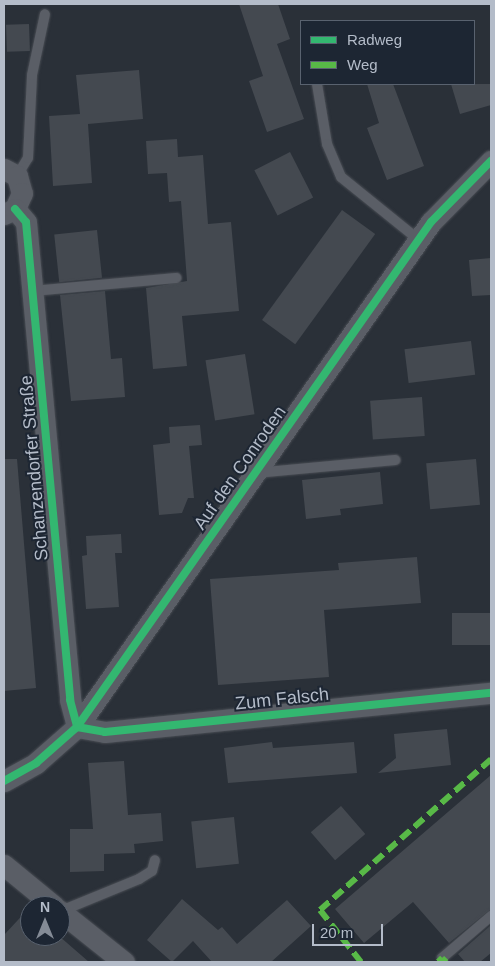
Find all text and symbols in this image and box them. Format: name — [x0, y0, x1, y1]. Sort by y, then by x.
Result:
legend — [300, 20, 475, 85]
text: Radweg — [347, 31, 402, 48]
text: Weg — [347, 56, 378, 73]
street label: Schanzendorfer Straße — [15, 374, 53, 562]
street label: Auf den Conroden — [189, 402, 291, 534]
street label: Zum Falsch — [234, 683, 330, 715]
north arrow — [20, 896, 70, 946]
text: N — [40, 899, 50, 915]
scale bar — [315, 914, 386, 946]
text: 20 m — [320, 924, 353, 941]

